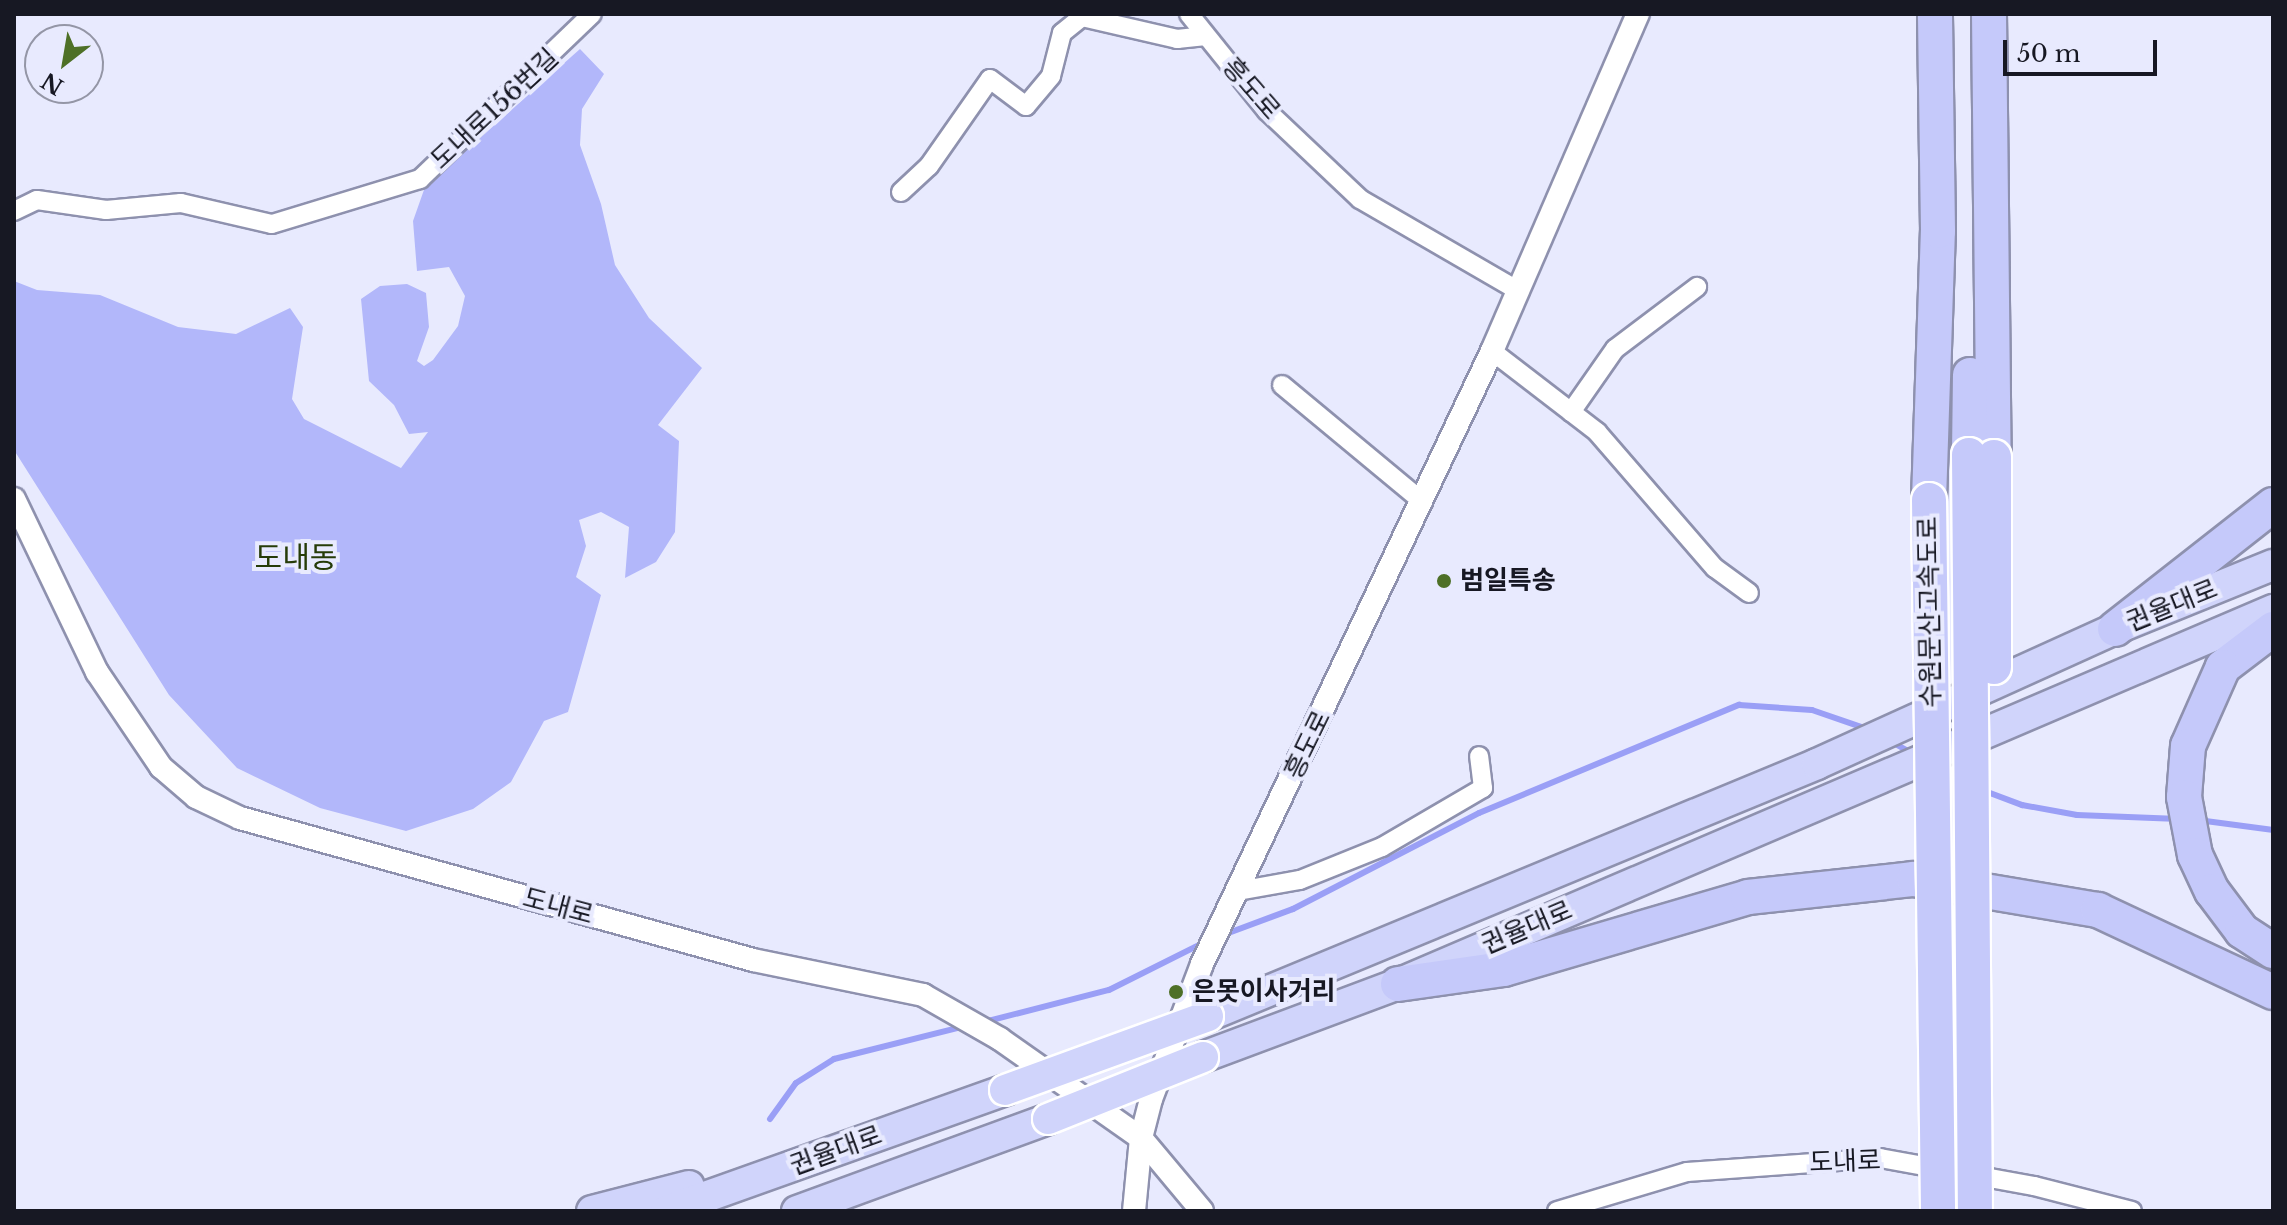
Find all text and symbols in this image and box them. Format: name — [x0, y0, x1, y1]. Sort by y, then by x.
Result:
north arrow — [24, 24, 104, 104]
scale bar — [2007, 24, 2161, 74]
text: 50 m — [2017, 39, 2080, 68]
street label: 도내로156번길 — [425, 42, 565, 176]
street label: 흥도로 — [1216, 52, 1286, 126]
text: N — [37, 66, 68, 100]
street label: 수원문산고속도로 — [1913, 516, 1947, 708]
district label: 도내동 — [255, 540, 337, 576]
place label: 범일특송 — [1460, 565, 1556, 597]
marker: 범일특송 — [1435, 572, 1453, 590]
street label: 권율대로 — [2122, 574, 2222, 638]
street label: 흥도로 — [1278, 706, 1338, 784]
street label: 도내로 — [519, 883, 597, 931]
street label: 권율대로 — [1477, 895, 1577, 961]
place label: 은못이사거리 — [1192, 976, 1336, 1008]
marker: 은못이사거리 — [1167, 983, 1185, 1001]
street label: 권율대로 — [786, 1120, 886, 1182]
street label: 도내로 — [1809, 1145, 1881, 1179]

